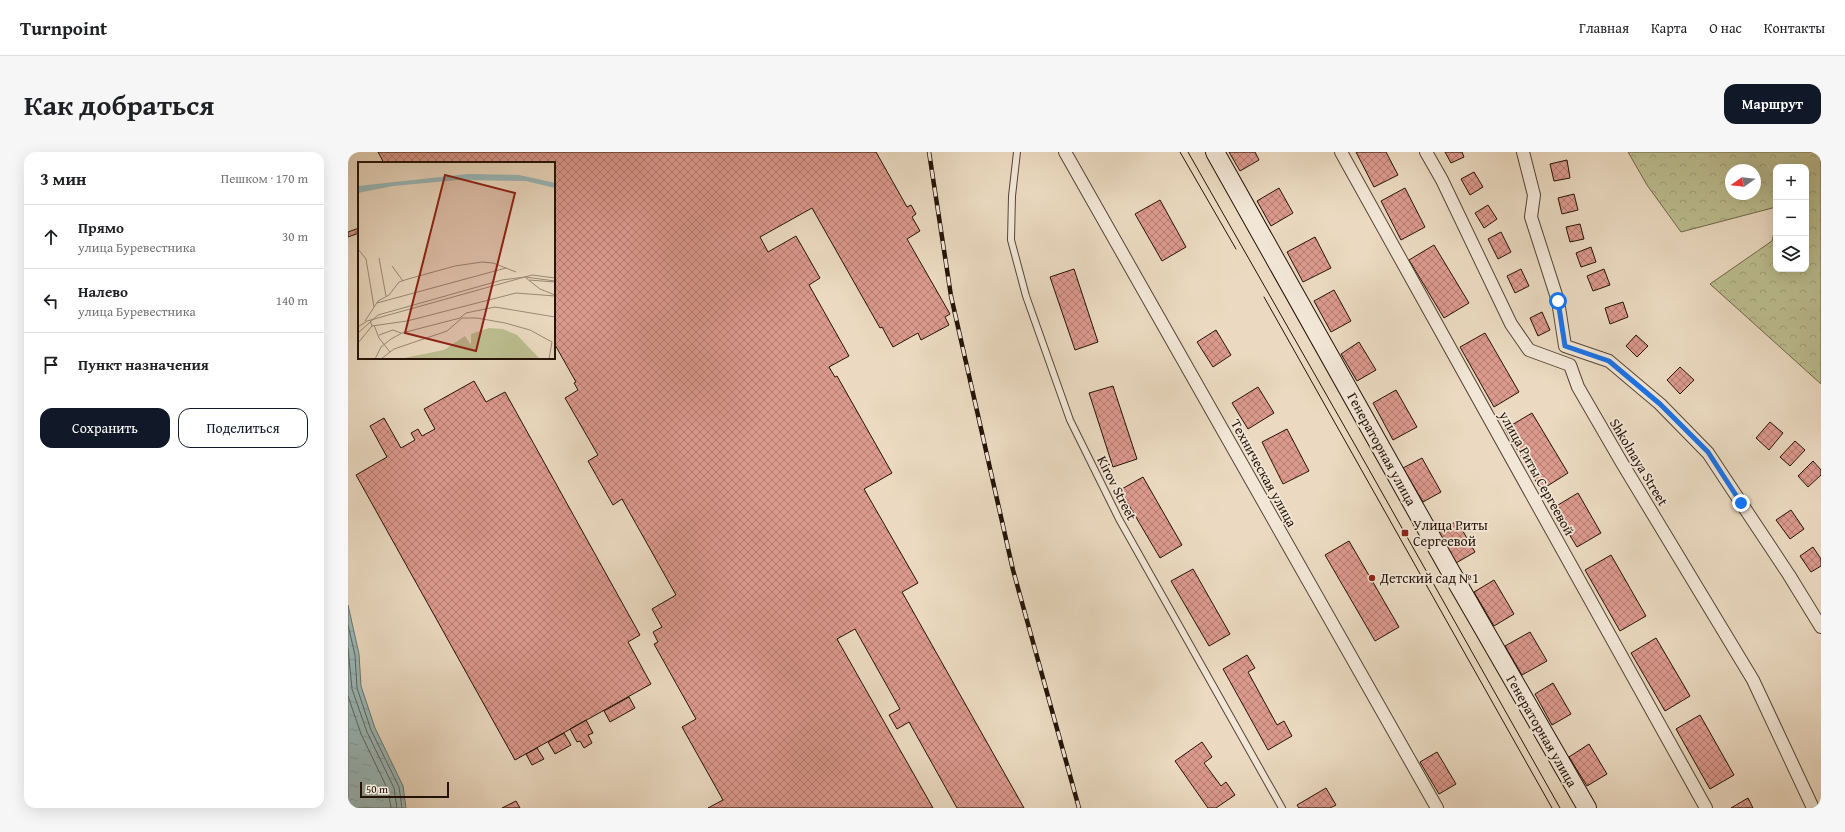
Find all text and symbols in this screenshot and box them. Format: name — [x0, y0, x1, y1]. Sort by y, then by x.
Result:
text: Turnpoint — [20, 14, 107, 42]
text: Главная — [1579, 18, 1629, 38]
text: Карта — [1651, 18, 1687, 38]
text: О нас — [1709, 18, 1742, 38]
text: Контакты — [1764, 18, 1825, 38]
text: Как добраться — [24, 84, 214, 125]
button: Маршрут — [1724, 84, 1821, 124]
inset map — [358, 162, 555, 359]
north arrow — [1725, 164, 1761, 200]
map controls — [1773, 164, 1809, 272]
button: + — [1773, 164, 1809, 200]
text: 3 мин — [40, 166, 86, 191]
text: Пешком · 170 m — [221, 169, 308, 188]
button: − — [1773, 200, 1809, 236]
text: Прямо — [78, 217, 124, 238]
icon: ahead — [40, 226, 62, 248]
text: 30 m — [282, 227, 308, 246]
button: layers — [1773, 236, 1809, 272]
text: улица Буревестника — [78, 238, 196, 257]
text: Налево — [78, 281, 128, 302]
icon: left — [40, 290, 62, 312]
text: 140 m — [276, 291, 308, 310]
route start — [1549, 292, 1567, 310]
text: улица Буревестника — [78, 302, 196, 321]
icon: arrive — [40, 354, 62, 376]
text: Пункт назначения — [78, 354, 209, 375]
street label: Генераторная улица — [1343, 389, 1422, 509]
street label: улица Риты Сергеевой — [1494, 406, 1580, 539]
button: Сохранить — [40, 408, 170, 448]
button: Поделиться — [178, 408, 308, 448]
street label: Shkolnaya Street — [1605, 414, 1673, 510]
street label: Техническая улица — [1226, 416, 1302, 531]
street label: Kirov Street — [1092, 452, 1142, 524]
route end — [1732, 494, 1750, 512]
place label: Улица Риты Сергеевой — [1413, 515, 1488, 551]
marker: Улица Риты Сергеевой — [1400, 528, 1410, 538]
place label: Детский сад №1 — [1379, 568, 1479, 588]
marker: Детский сад №1 — [1367, 573, 1377, 583]
street label: Генераторная улица — [1502, 671, 1582, 791]
scale bar — [360, 780, 449, 799]
text: 50 m — [366, 781, 388, 797]

